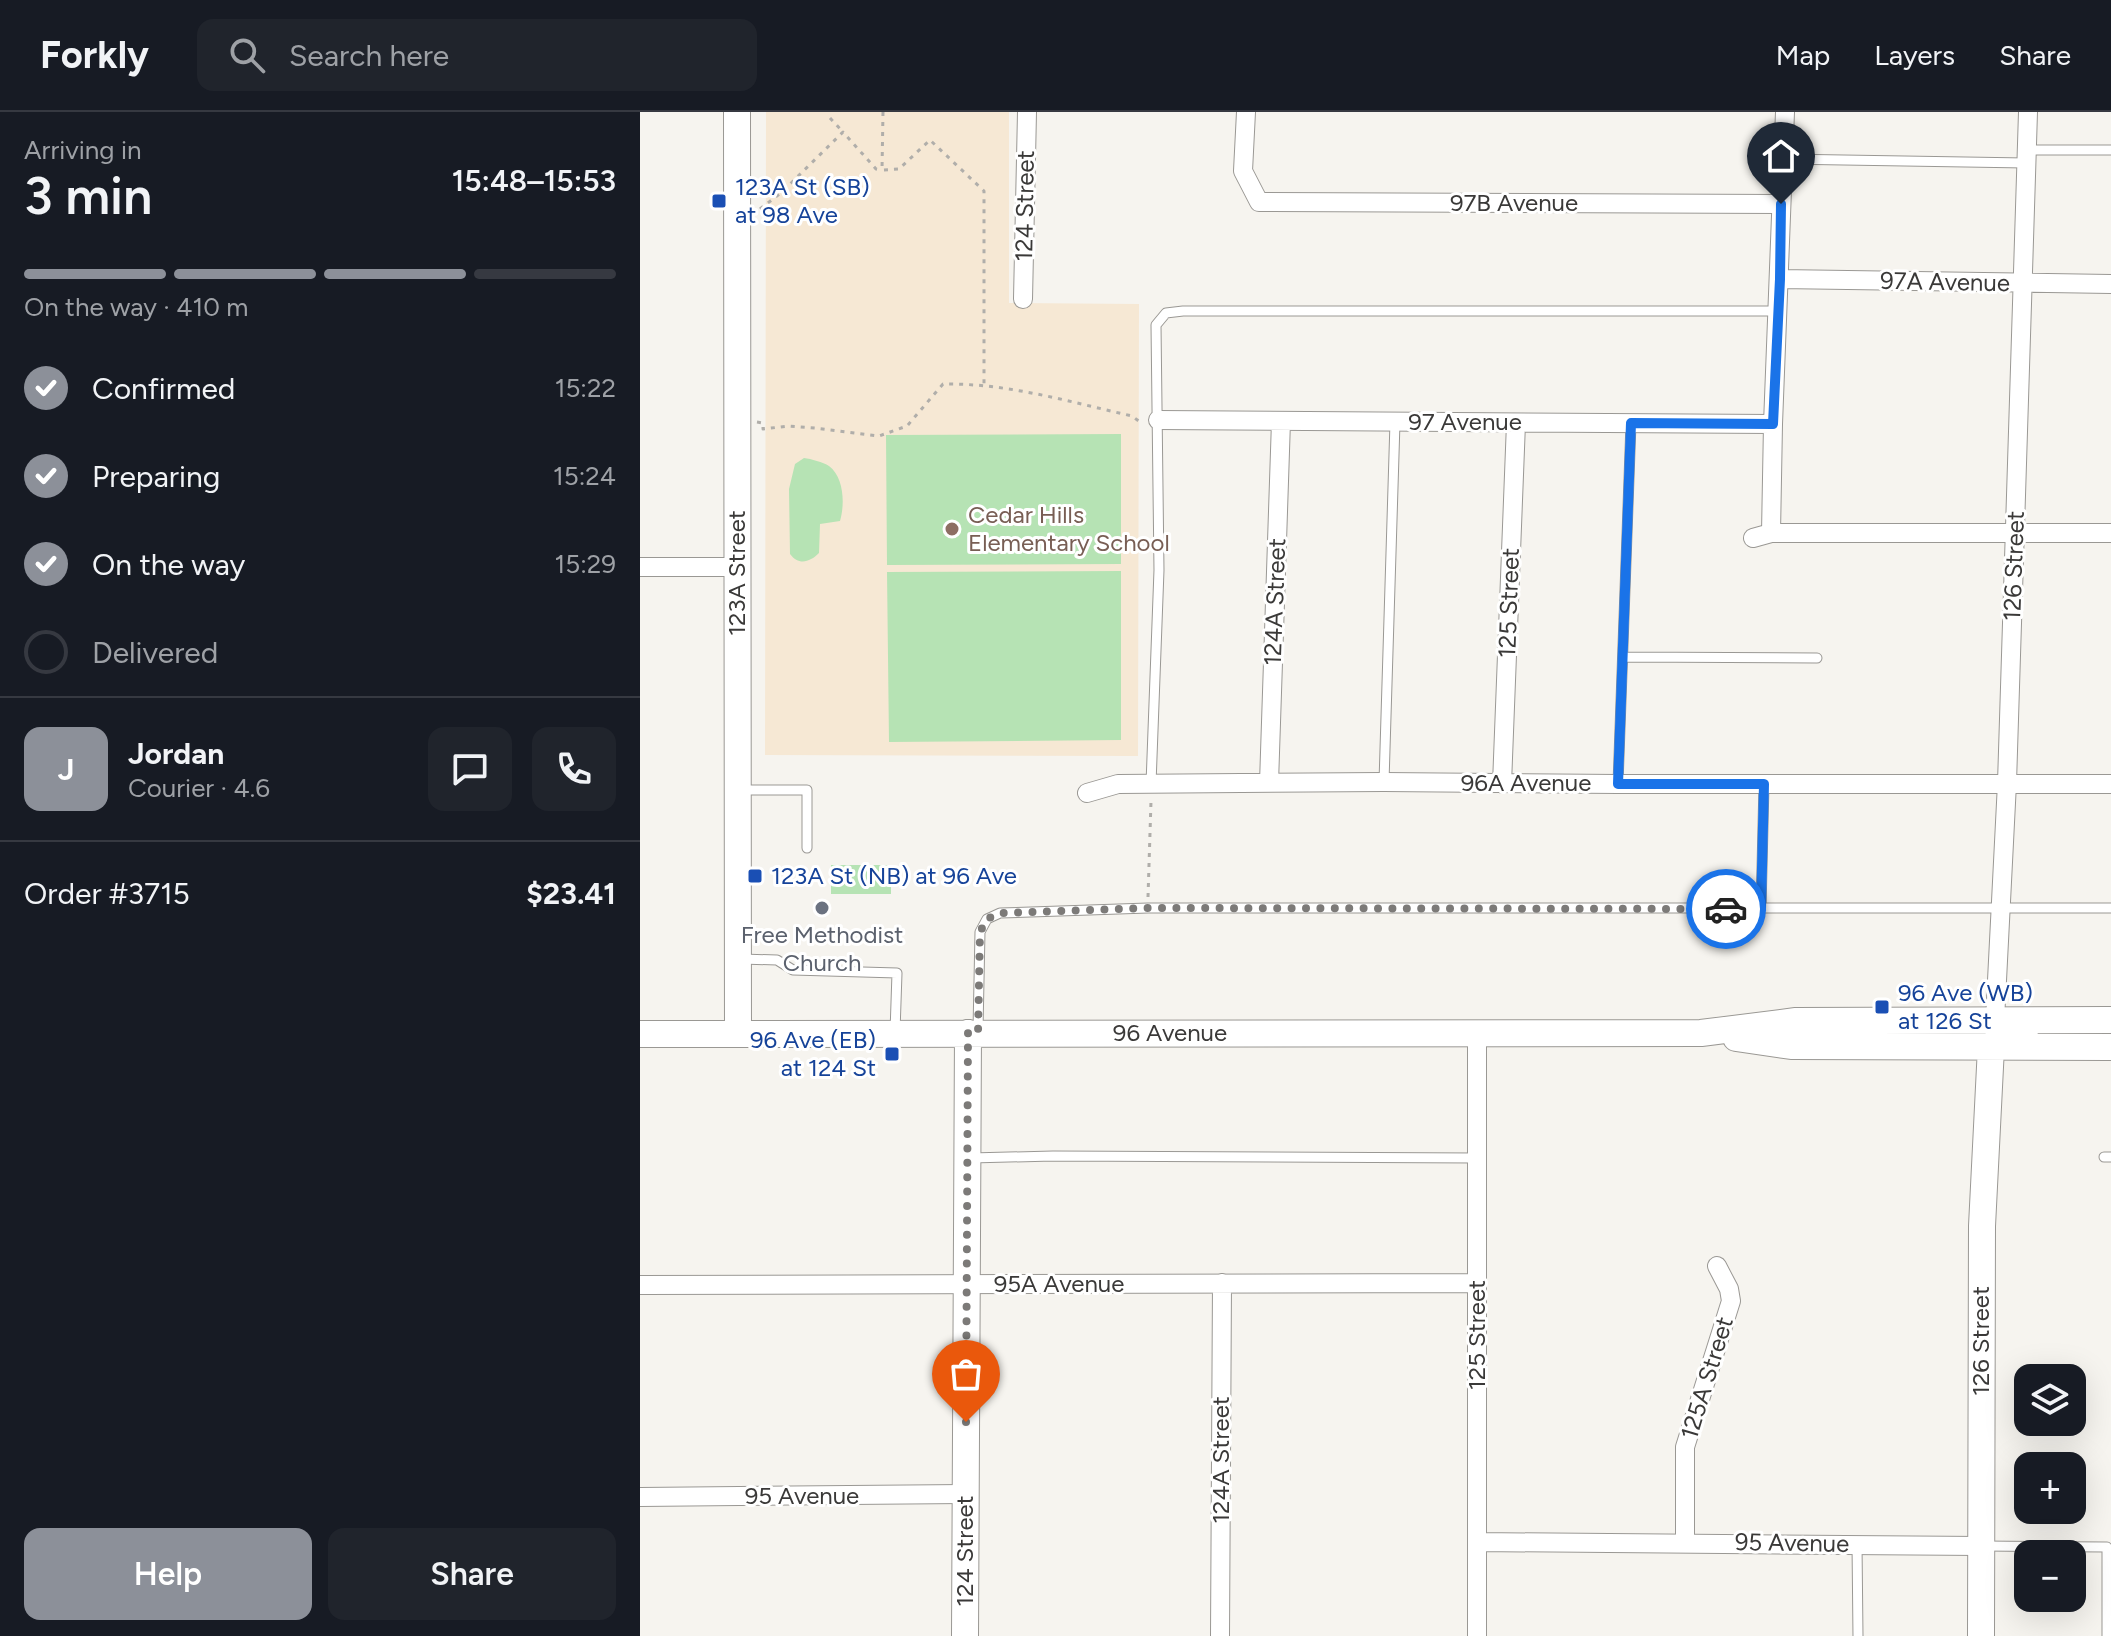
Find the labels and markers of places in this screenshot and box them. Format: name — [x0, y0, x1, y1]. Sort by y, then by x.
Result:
pin — [1747, 122, 1815, 204]
place label: 123A St (SB) at 98 Ave — [735, 172, 870, 229]
marker: 123A St (SB) at 98 Ave — [710, 192, 728, 210]
place label: Cedar Hills Elementary School — [968, 500, 1170, 557]
marker: Cedar Hills Elementary School — [943, 520, 961, 538]
place label: 123A St (NB) at 96 Ave — [771, 861, 1017, 890]
marker: 123A St (NB) at 96 Ave — [746, 867, 764, 885]
marker: Free Methodist Church — [813, 899, 831, 917]
place label: Free Methodist Church — [741, 920, 903, 977]
place label: 96 Ave (WB) at 126 St — [1898, 978, 2033, 1035]
marker: 96 Ave (WB) at 126 St — [1873, 998, 1891, 1016]
place label: 96 Ave (EB) at 124 St — [750, 1025, 876, 1082]
marker: 96 Ave (EB) at 124 St — [883, 1045, 901, 1063]
pin — [932, 1340, 1000, 1422]

